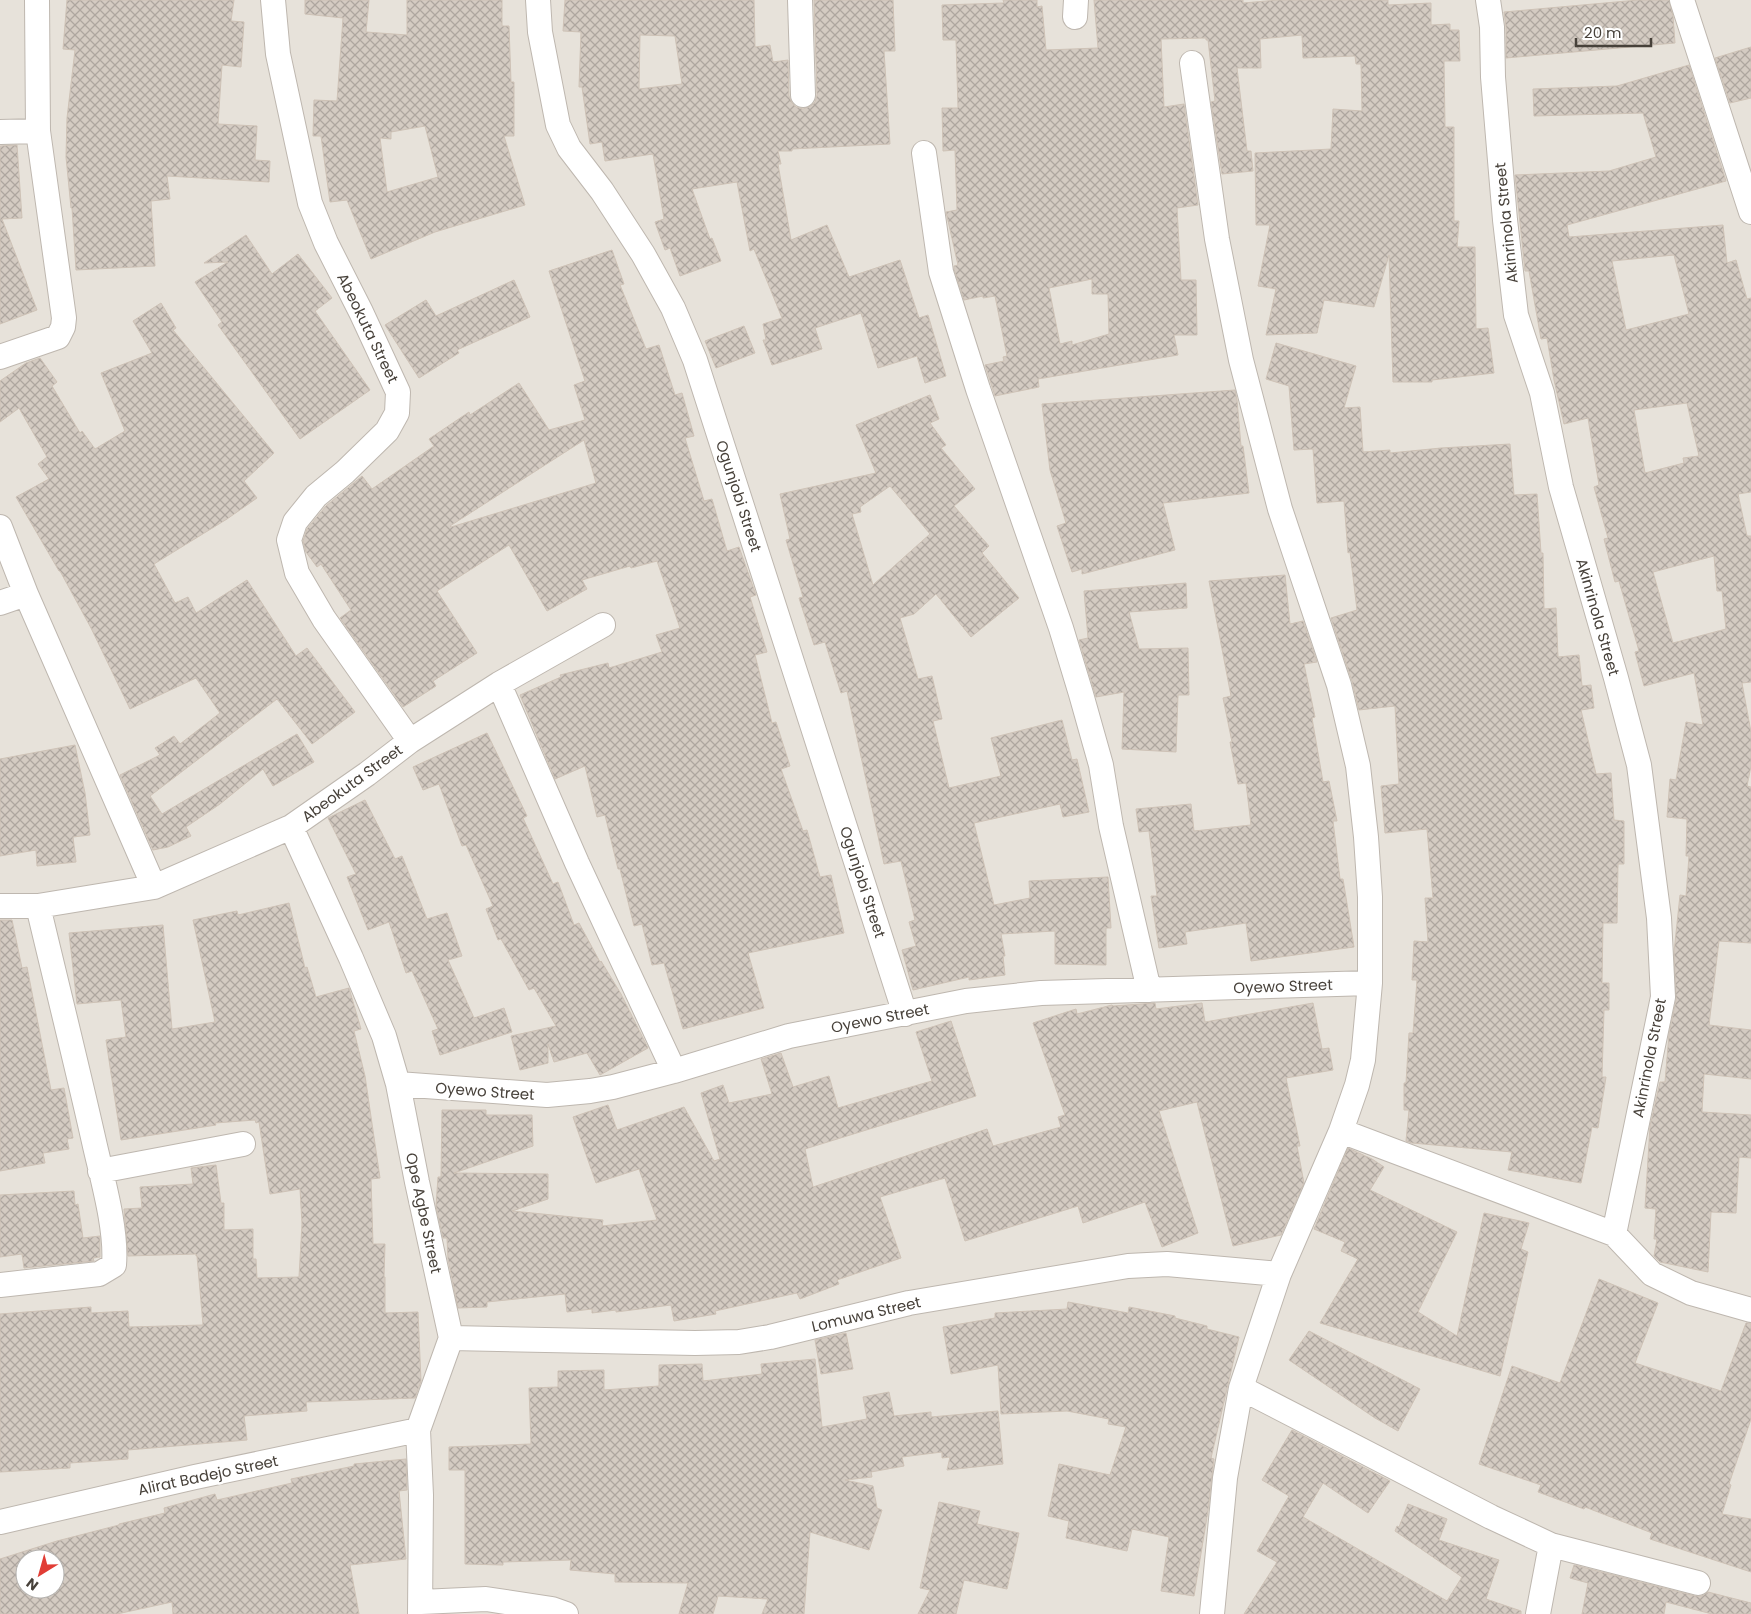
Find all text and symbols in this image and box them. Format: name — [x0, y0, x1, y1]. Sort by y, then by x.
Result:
scale bar — [1576, 15, 1651, 47]
text: 20 m — [1584, 22, 1622, 43]
street label: Akinrinola Street — [1489, 162, 1523, 284]
street label: Abeokuta Street — [332, 269, 404, 387]
street label: Ogunjobi Street — [711, 437, 767, 555]
street label: Akinrinola Street — [1571, 556, 1625, 678]
street label: Abeokuta Street — [297, 739, 407, 827]
street label: Ogunjobi Street — [835, 823, 891, 941]
street label: Oyewo Street — [1233, 974, 1333, 998]
street label: Akinrinola Street — [1627, 996, 1671, 1120]
street label: Oyewo Street — [829, 998, 931, 1038]
street label: Oyewo Street — [435, 1077, 535, 1105]
street label: Ope Agbe Street — [401, 1151, 447, 1275]
street label: Lomuwa Street — [809, 1291, 923, 1337]
street label: Alirat Badejo Street — [136, 1450, 280, 1500]
north arrow — [15, 1549, 65, 1599]
text: N — [22, 1573, 42, 1596]

